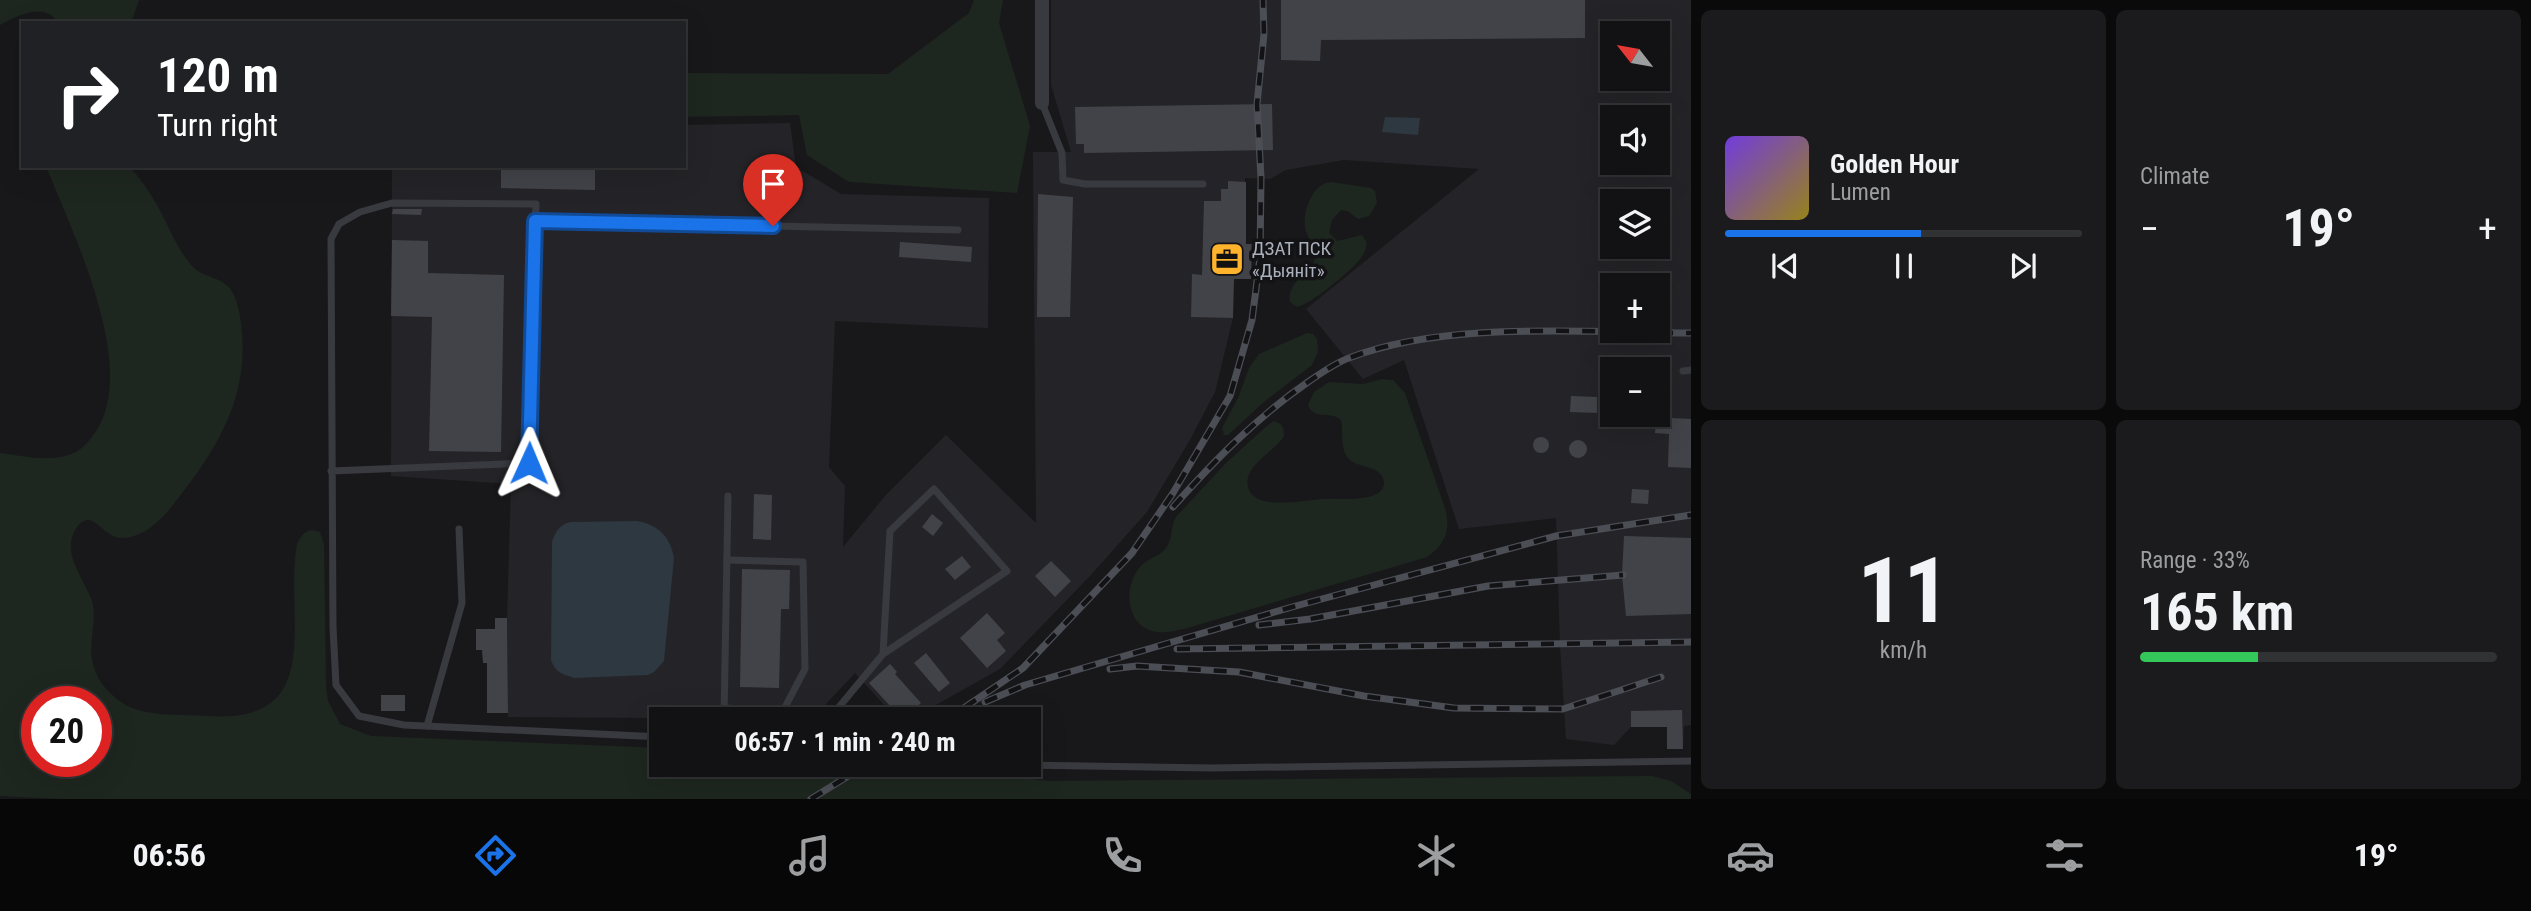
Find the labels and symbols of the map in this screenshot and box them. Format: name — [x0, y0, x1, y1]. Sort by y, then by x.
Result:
north arrow — [1600, 21, 1670, 91]
pin — [743, 154, 803, 226]
place label: ДЗАТ ПСК «Дыяніт» — [1252, 237, 1332, 282]
office icon: ДЗАТ ПСК «Дыяніт» — [1208, 240, 1246, 278]
position arrow — [492, 426, 566, 500]
speed limit sign: 20 — [21, 686, 112, 777]

